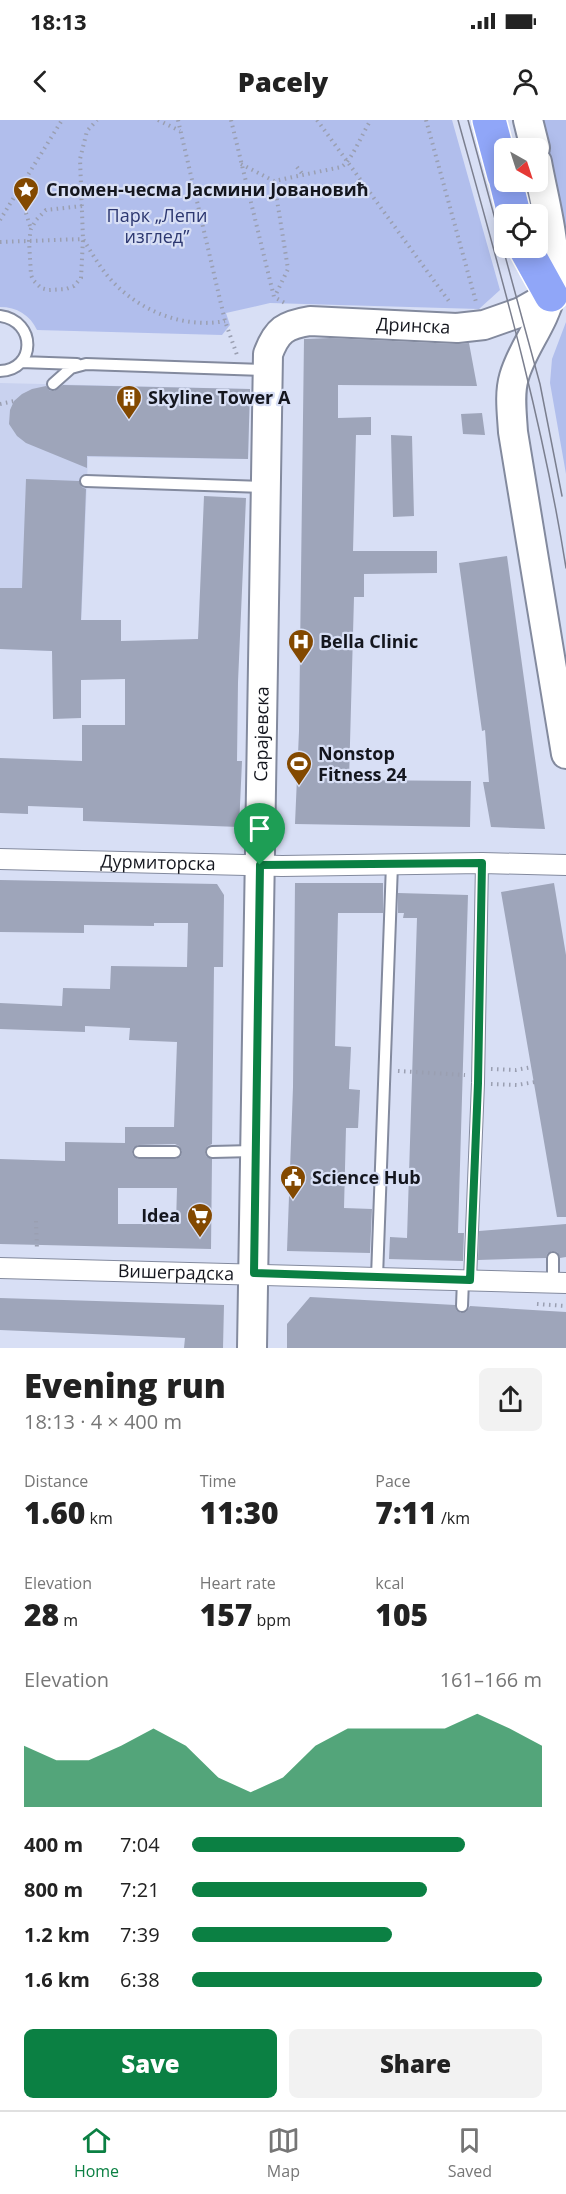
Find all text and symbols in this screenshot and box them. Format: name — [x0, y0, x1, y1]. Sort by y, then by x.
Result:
text: 18:13 — [30, 6, 87, 36]
text: Pacely — [238, 63, 328, 100]
icon: back — [24, 65, 57, 98]
icon: person — [509, 65, 542, 98]
north arrow — [494, 138, 548, 192]
map controls — [494, 138, 548, 258]
place icon: Спомен-чесма Јасмини Јовановић — [11, 175, 41, 213]
place label: Спомен-чесма Јасмини Јовановић — [46, 177, 369, 201]
park label: Парк „Лепи изглед” — [107, 203, 207, 248]
button: locate — [494, 204, 548, 258]
street label: Дринска — [376, 311, 451, 339]
building icon: Skyline Tower A — [114, 383, 144, 421]
place label: Skyline Tower A — [148, 385, 291, 409]
hospital icon: Bella Clinic — [286, 627, 316, 665]
place label: Bella Clinic — [320, 629, 418, 653]
street label: Сарајевска — [248, 686, 274, 782]
place label: Nonstop Fitness 24 — [318, 741, 407, 786]
sports icon: Nonstop Fitness 24 — [284, 749, 314, 787]
pin — [234, 803, 285, 865]
icon: arrive — [243, 812, 276, 845]
street label: Дурмиторска — [100, 848, 216, 875]
public building icon: Science Hub — [278, 1163, 308, 1201]
place label: Science Hub — [312, 1165, 421, 1189]
supermarket icon: Idea — [185, 1201, 215, 1239]
place label: Idea — [141, 1203, 180, 1227]
street label: Вишеградска — [118, 1258, 234, 1285]
text: Evening run — [24, 1363, 226, 1408]
button: share — [479, 1368, 542, 1431]
text: 18:13 · 4 × 400 m — [24, 1408, 182, 1435]
text: Distance — [24, 1470, 88, 1492]
text: Time — [200, 1470, 236, 1492]
text: Pace — [375, 1470, 411, 1492]
text: 1.60 — [24, 1492, 85, 1533]
text: 11:30 — [200, 1492, 279, 1533]
text: 7:11 — [375, 1492, 437, 1533]
text: km — [85, 1507, 113, 1529]
text: /km — [437, 1507, 470, 1529]
text: Elevation — [24, 1572, 92, 1594]
text: Heart rate — [200, 1572, 276, 1594]
text: kcal — [375, 1572, 404, 1594]
text: 28 — [24, 1594, 59, 1635]
text: 157 — [200, 1594, 252, 1635]
text: 105 — [375, 1594, 428, 1635]
text: m — [59, 1609, 78, 1631]
text: bpm — [252, 1609, 291, 1631]
text: Elevation — [24, 1666, 109, 1693]
text: 161–166 m — [440, 1666, 542, 1693]
text: 400 m — [24, 1831, 83, 1858]
text: 7:04 — [120, 1831, 160, 1858]
text: 800 m — [24, 1876, 83, 1903]
text: 7:21 — [120, 1876, 160, 1903]
text: 1.2 km — [24, 1921, 90, 1948]
text: 7:39 — [120, 1921, 160, 1948]
text: 1.6 km — [24, 1966, 90, 1993]
text: 6:38 — [120, 1966, 160, 1993]
button: Save — [24, 2029, 277, 2098]
button: Share — [289, 2029, 542, 2098]
tab: Home — [74, 2124, 119, 2182]
tab: Map — [267, 2124, 300, 2182]
tab: Saved — [448, 2124, 492, 2182]

